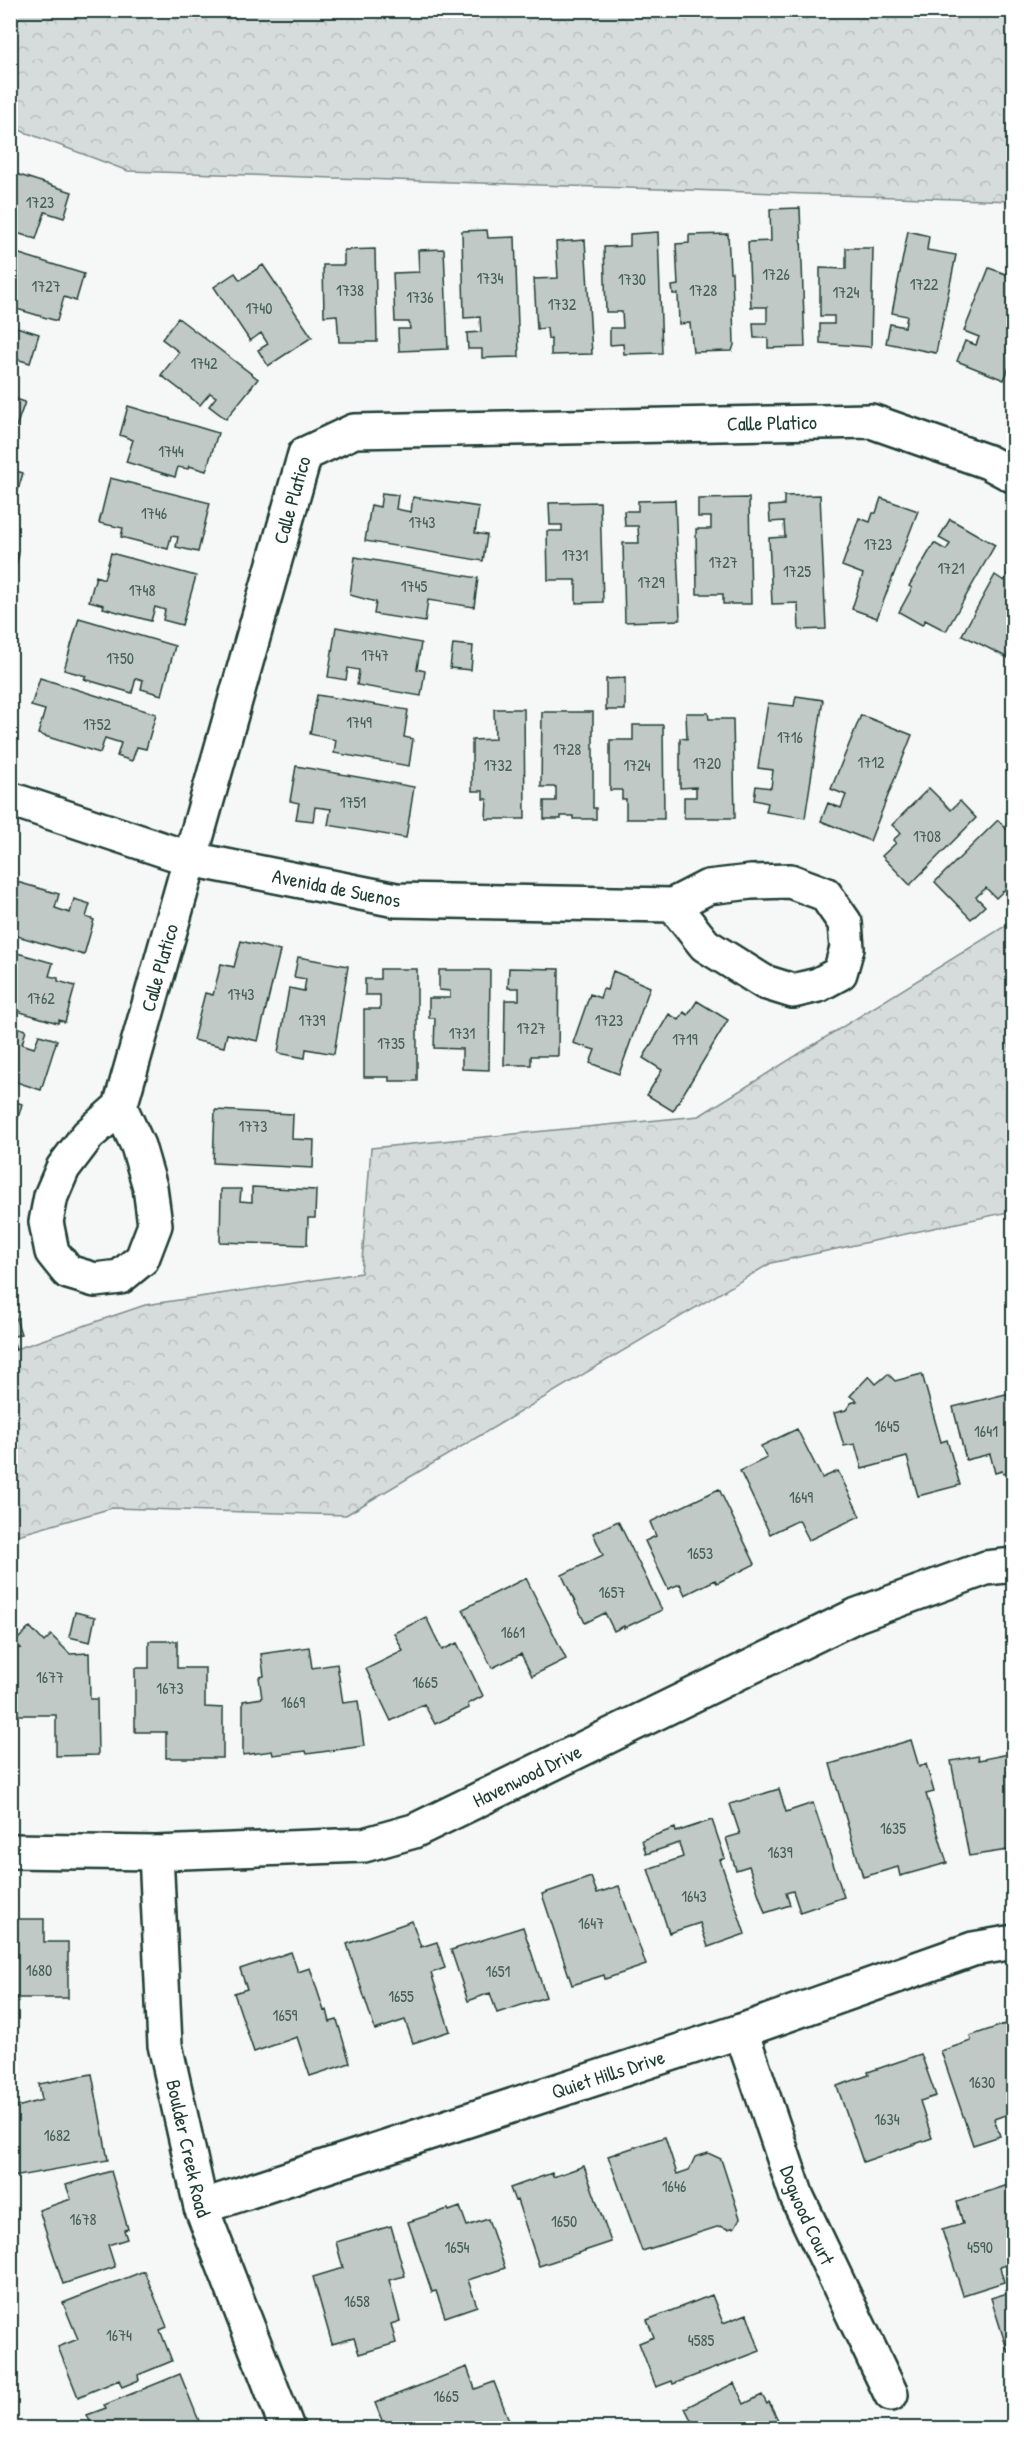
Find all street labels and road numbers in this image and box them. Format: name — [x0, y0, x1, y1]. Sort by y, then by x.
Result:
street label: Calle Platico — [727, 408, 817, 437]
street label: Calle Platico — [266, 453, 317, 547]
street label: Avenida de Suenos — [270, 862, 401, 913]
street label: Calle Platico — [134, 921, 184, 1015]
street label: Havenwood Drive — [468, 1737, 586, 1813]
street label: Quiet Hills Drive — [548, 2043, 668, 2105]
street label: Boulder Creek Road — [160, 2077, 218, 2221]
street label: Dogwood Court — [774, 2162, 842, 2270]

